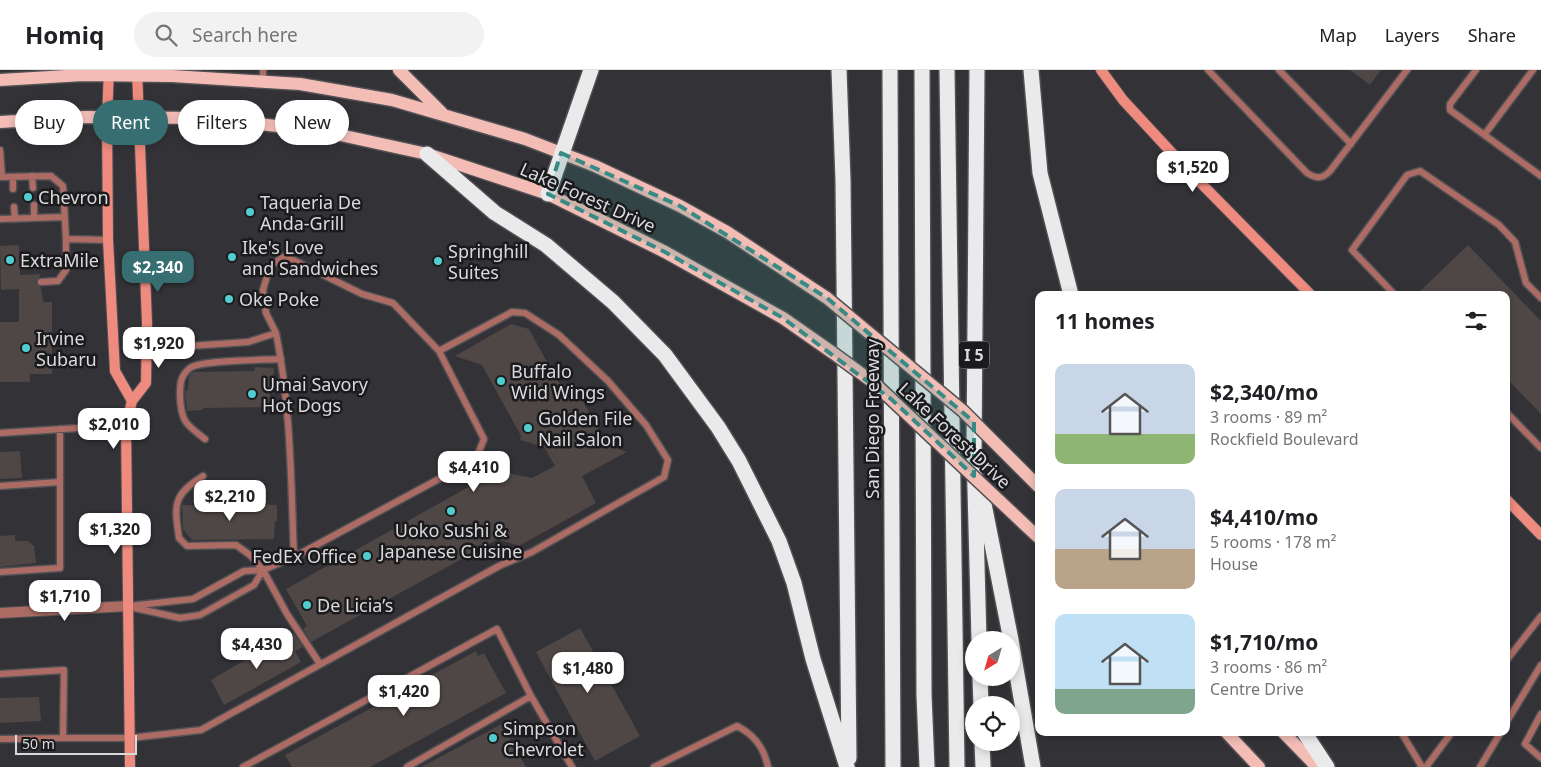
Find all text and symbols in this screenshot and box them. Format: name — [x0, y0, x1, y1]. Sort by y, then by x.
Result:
search box — [134, 12, 484, 57]
text: Homiq — [25, 18, 104, 51]
icon: search — [152, 21, 180, 49]
text: Search here — [192, 22, 298, 48]
text: Map — [1319, 23, 1357, 47]
text: Layers — [1385, 23, 1440, 47]
text: Share — [1468, 23, 1516, 47]
chip: Buy — [15, 100, 83, 145]
chip: Rent — [93, 100, 168, 145]
chip: Filters — [178, 100, 265, 145]
chip: New — [275, 100, 349, 145]
pin: $1,520 — [1152, 150, 1234, 193]
street label: Lake Forest Drive — [517, 156, 659, 238]
text: $1,520 — [1168, 156, 1218, 178]
place label: Chevron — [38, 185, 109, 209]
place label: Taqueria De Anda-Grill — [260, 190, 361, 235]
marker: Chevron — [22, 191, 34, 203]
marker: Taqueria De Anda-Grill — [244, 206, 256, 218]
place label: Ike's Love and Sandwiches — [242, 235, 378, 280]
place label: Springhill Suites — [448, 239, 528, 284]
place label: ExtraMile — [20, 248, 99, 272]
pin: $2,340 — [117, 250, 199, 293]
marker: Ike's Love and Sandwiches — [226, 251, 238, 263]
marker: ExtraMile — [4, 254, 16, 266]
marker: Springhill Suites — [432, 255, 444, 267]
text: $2,340 — [133, 256, 183, 278]
place label: Oke Poke — [239, 287, 319, 311]
marker: Oke Poke — [223, 293, 235, 305]
text: 11 homes — [1055, 307, 1155, 335]
icon: filters — [1462, 307, 1490, 335]
place label: Irvine Subaru — [36, 326, 97, 371]
pin: $1,920 — [118, 326, 200, 369]
text: $1,920 — [134, 332, 184, 354]
street label: San Diego Freeway — [860, 338, 884, 499]
marker: Irvine Subaru — [20, 342, 32, 354]
road number: I 5 — [959, 342, 989, 368]
place label: Buffalo Wild Wings — [511, 359, 605, 404]
place label: Umai Savory Hot Dogs — [262, 372, 369, 417]
marker: Buffalo Wild Wings — [495, 375, 507, 387]
street label: Lake Forest Drive — [894, 377, 1016, 493]
text: $2,340/mo — [1210, 378, 1318, 406]
icon: home — [1095, 384, 1155, 444]
marker: Umai Savory Hot Dogs — [246, 388, 258, 400]
place label: Golden File Nail Salon — [538, 406, 632, 451]
text: 3 rooms · 89 m² — [1210, 406, 1327, 428]
pin: $2,010 — [73, 408, 155, 450]
text: $2,010 — [89, 413, 139, 435]
marker: Golden File Nail Salon — [522, 422, 534, 434]
text: Rockfield Boulevard — [1210, 428, 1359, 450]
pin: $4,410 — [433, 450, 515, 493]
text: $4,410 — [449, 456, 499, 478]
pin: $2,210 — [189, 480, 271, 522]
text: $2,210 — [205, 485, 255, 507]
text: $4,410/mo — [1210, 503, 1318, 531]
marker: Uoko Sushi & Japanese Cuisine — [445, 505, 457, 517]
icon: home — [1095, 509, 1155, 569]
pin: $1,320 — [74, 512, 156, 555]
text: $1,320 — [90, 518, 140, 540]
place label: Uoko Sushi & Japanese Cuisine — [378, 518, 522, 563]
text: 5 rooms · 178 m² — [1210, 531, 1336, 553]
place label: FedEx Office — [252, 544, 357, 568]
marker: FedEx Office — [361, 550, 373, 562]
text: House — [1210, 553, 1258, 575]
pin: $1,710 — [24, 580, 106, 622]
text: $1,710 — [40, 585, 90, 607]
place label: De Licia’s — [317, 593, 393, 617]
marker: De Licia’s — [301, 599, 313, 611]
pin: $4,430 — [216, 628, 298, 670]
text: $1,710/mo — [1210, 628, 1318, 656]
north arrow — [965, 631, 1020, 686]
map controls — [965, 631, 1020, 751]
text: $4,430 — [232, 633, 282, 655]
icon: home — [1095, 634, 1155, 694]
pin: $1,480 — [547, 652, 629, 694]
text: 3 rooms · 86 m² — [1210, 656, 1327, 678]
text: $1,480 — [563, 657, 613, 679]
pin: $1,420 — [363, 674, 445, 717]
text: Centre Drive — [1210, 678, 1304, 700]
text: $1,420 — [379, 680, 429, 702]
button: locate — [965, 696, 1020, 751]
place label: Simpson Chevrolet — [503, 716, 584, 761]
scale bar — [15, 732, 138, 755]
marker: Simpson Chevrolet — [487, 732, 499, 744]
text: 50 m — [22, 734, 55, 753]

